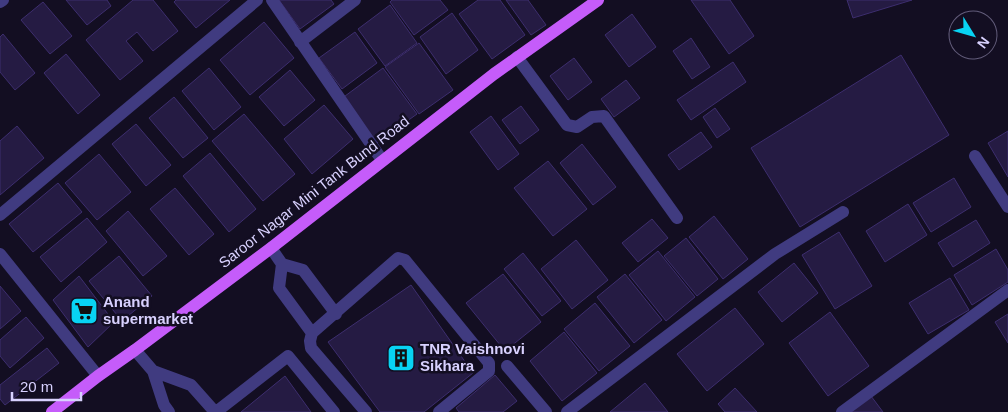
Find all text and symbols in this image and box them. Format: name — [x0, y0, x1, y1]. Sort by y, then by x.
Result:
north arrow — [948, 10, 998, 60]
text: N — [974, 34, 993, 52]
street label: Saroor Nagar Mini Tank Bund Road — [215, 112, 412, 271]
place label: Anand supermarket — [103, 293, 193, 327]
supermarket icon: Anand supermarket — [69, 296, 99, 326]
place label: TNR Vaishnovi Sikhara — [420, 340, 525, 374]
building icon: TNR Vaishnovi Sikhara — [386, 343, 416, 373]
scale bar — [12, 370, 81, 402]
text: 20 m — [20, 378, 53, 395]

